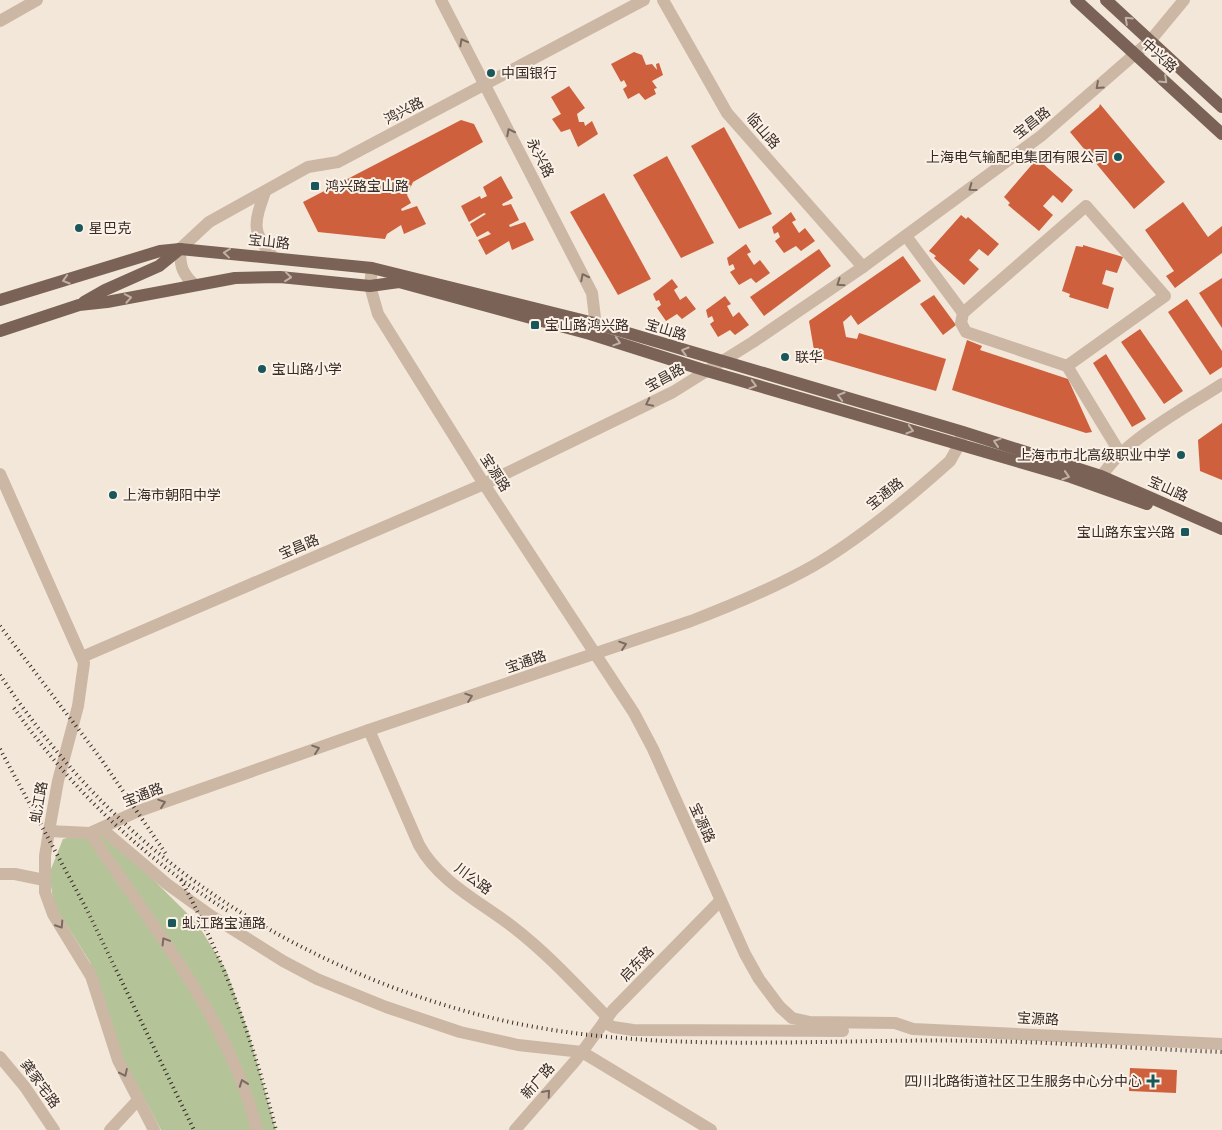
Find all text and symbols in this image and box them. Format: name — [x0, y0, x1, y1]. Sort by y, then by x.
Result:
one-way arrow — [1125, 17, 1134, 26]
street label: 中兴路 — [1138, 36, 1180, 76]
one-way arrow — [460, 39, 470, 48]
place label: 中国银行 — [501, 65, 557, 82]
marker: 中国银行 — [485, 67, 497, 79]
one-way arrow — [1158, 74, 1167, 83]
one-way arrow — [1096, 81, 1105, 90]
street label: 鸿兴路 — [381, 94, 427, 128]
street label: 宝昌路 — [1010, 103, 1054, 143]
street label: 临山路 — [743, 110, 783, 152]
one-way arrow — [506, 128, 516, 137]
street label: 永兴路 — [523, 135, 557, 181]
place label: 上海电气输配电集团有限公司 — [926, 149, 1108, 166]
marker: 上海电气输配电集团有限公司 — [1112, 151, 1124, 163]
place label: 鸿兴路宝山路 — [325, 178, 409, 195]
marker: 鸿兴路宝山路 — [309, 180, 321, 192]
one-way arrow — [968, 182, 978, 191]
place label: 星巴克 — [89, 220, 131, 237]
marker: 星巴克 — [73, 222, 85, 234]
street label: 宝山路 — [247, 231, 291, 253]
one-way arrow — [223, 248, 231, 259]
one-way arrow — [285, 272, 293, 283]
one-way arrow — [580, 273, 590, 282]
one-way arrow — [62, 274, 71, 284]
one-way arrow — [837, 277, 846, 286]
one-way arrow — [123, 293, 132, 304]
street label: 宝山路 — [643, 316, 689, 344]
place label: 宝山路鸿兴路 — [545, 317, 629, 334]
marker: 宝山路鸿兴路 — [529, 319, 541, 331]
one-way arrow — [612, 337, 621, 347]
one-way arrow — [682, 346, 690, 356]
place label: 联华 — [795, 349, 823, 366]
marker: 联华 — [779, 351, 791, 363]
street label: 宝昌路 — [643, 360, 687, 396]
place label: 宝山路小学 — [272, 361, 342, 378]
marker: 宝山路小学 — [256, 363, 268, 375]
one-way arrow — [749, 379, 758, 390]
one-way arrow — [838, 392, 846, 402]
one-way arrow — [645, 397, 654, 408]
one-way arrow — [905, 425, 913, 435]
one-way arrow — [993, 438, 1002, 448]
place label: 上海市市北高级职业中学 — [1017, 447, 1171, 464]
marker: 上海市市北高级职业中学 — [1175, 449, 1187, 461]
street label: 宝源路 — [476, 451, 514, 495]
one-way arrow — [1061, 470, 1069, 480]
street label: 宝山路 — [1145, 473, 1191, 505]
street label: 宝通路 — [863, 474, 907, 514]
place label: 上海市朝阳中学 — [123, 487, 221, 504]
marker: 上海市朝阳中学 — [107, 489, 119, 501]
place label: 宝山路东宝兴路 — [1077, 524, 1175, 541]
marker: 宝山路东宝兴路 — [1179, 526, 1191, 538]
street label: 宝昌路 — [276, 531, 322, 563]
one-way arrow — [619, 640, 627, 650]
street label: 宝通路 — [503, 647, 549, 677]
one-way arrow — [465, 692, 473, 702]
one-way arrow — [311, 745, 319, 755]
street label: 虬江路 — [27, 780, 51, 824]
street label: 宝通路 — [120, 780, 166, 810]
one-way arrow — [158, 799, 166, 809]
street label: 宝源路 — [686, 800, 718, 846]
street label: 川公路 — [451, 860, 495, 898]
place label: 虬江路宝通路 — [182, 915, 266, 932]
marker: 虬江路宝通路 — [166, 917, 178, 929]
one-way arrow — [54, 919, 63, 928]
one-way arrow — [161, 938, 171, 947]
street label: 启东路 — [616, 943, 658, 985]
street label: 宝源路 — [1017, 1009, 1059, 1029]
street label: 龚家宅路 — [17, 1056, 63, 1112]
street label: 新广路 — [518, 1060, 558, 1102]
one-way arrow — [118, 1068, 128, 1077]
place label: 四川北路街道社区卫生服务中心分中心 — [904, 1073, 1142, 1090]
marker: 四川北路街道社区卫生服务中心分中心 — [1146, 1074, 1160, 1088]
one-way arrow — [239, 1080, 249, 1088]
one-way arrow — [541, 1090, 550, 1099]

